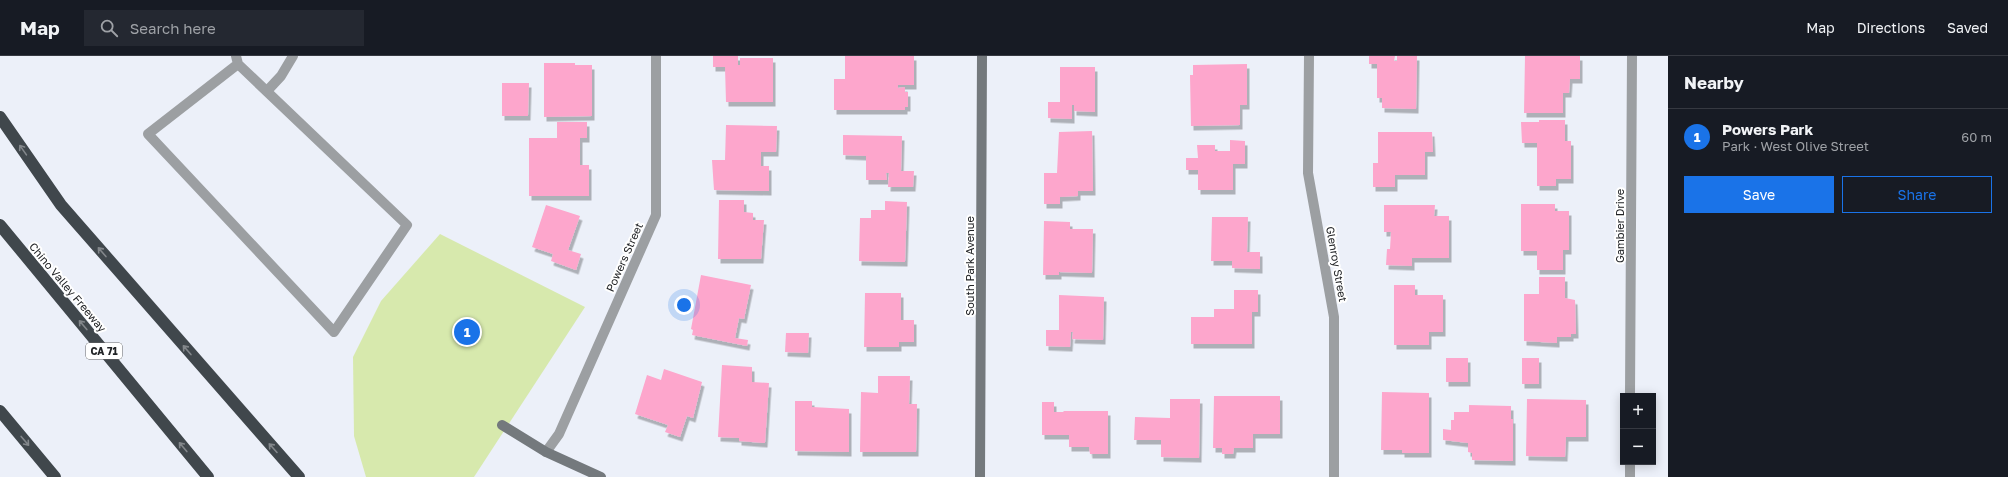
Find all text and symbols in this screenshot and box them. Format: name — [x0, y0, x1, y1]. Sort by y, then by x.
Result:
search box — [84, 10, 364, 46]
text: Map — [20, 16, 60, 39]
icon: search — [98, 17, 120, 39]
text: Search here — [130, 19, 216, 37]
text: Map — [1806, 19, 1835, 36]
text: Directions — [1857, 19, 1925, 36]
text: Saved — [1947, 19, 1988, 36]
text: Nearby — [1684, 72, 1744, 93]
text: Powers Park — [1722, 120, 1813, 138]
text: 1 — [1694, 129, 1700, 145]
text: 60 m — [1961, 129, 1992, 145]
text: Park · West Olive Street — [1722, 138, 1869, 154]
one-way arrow — [19, 144, 27, 155]
button: Save — [1684, 176, 1834, 213]
button: Share — [1842, 176, 1992, 213]
street label: Gambier Drive — [1613, 189, 1626, 263]
street label: South Park Avenue — [963, 216, 976, 316]
street label: Powers Street — [603, 220, 645, 294]
street label: Glenroy Street — [1324, 225, 1350, 303]
street label: Chino Valley Freeway — [27, 240, 109, 334]
one-way arrow — [98, 248, 107, 258]
your location — [674, 295, 694, 315]
pin: 1 — [454, 317, 480, 347]
one-way arrow — [78, 320, 87, 330]
road number: CA 71 — [86, 343, 122, 359]
one-way arrow — [183, 345, 192, 356]
map controls — [1620, 393, 1656, 465]
button: + — [1620, 393, 1656, 429]
button: − — [1620, 429, 1656, 465]
one-way arrow — [21, 436, 30, 446]
one-way arrow — [179, 442, 188, 452]
one-way arrow — [268, 443, 278, 453]

